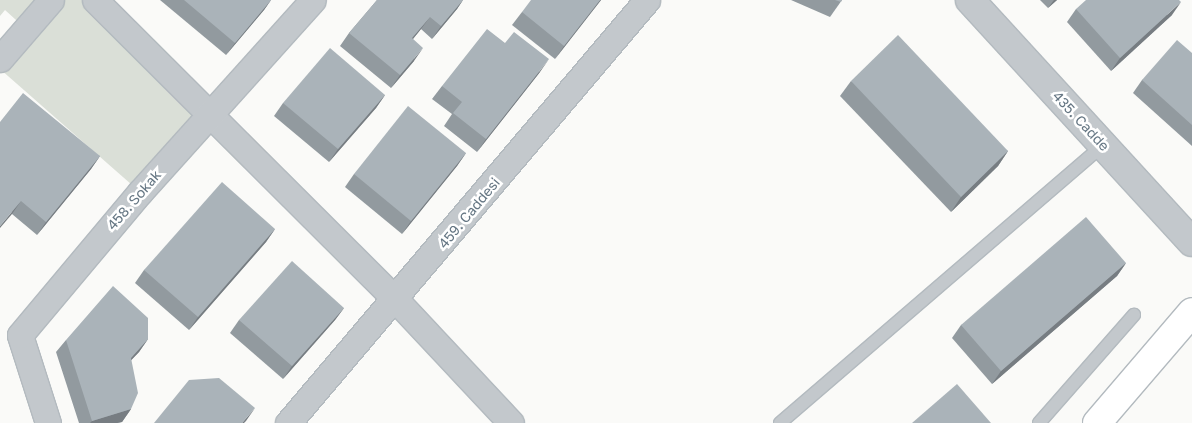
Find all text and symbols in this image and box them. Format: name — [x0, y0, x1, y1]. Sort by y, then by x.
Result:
street label: 435. Cadde — [1049, 88, 1113, 154]
street label: 458. Sokak — [103, 167, 165, 233]
street label: 459. Caddesi — [435, 174, 503, 252]

